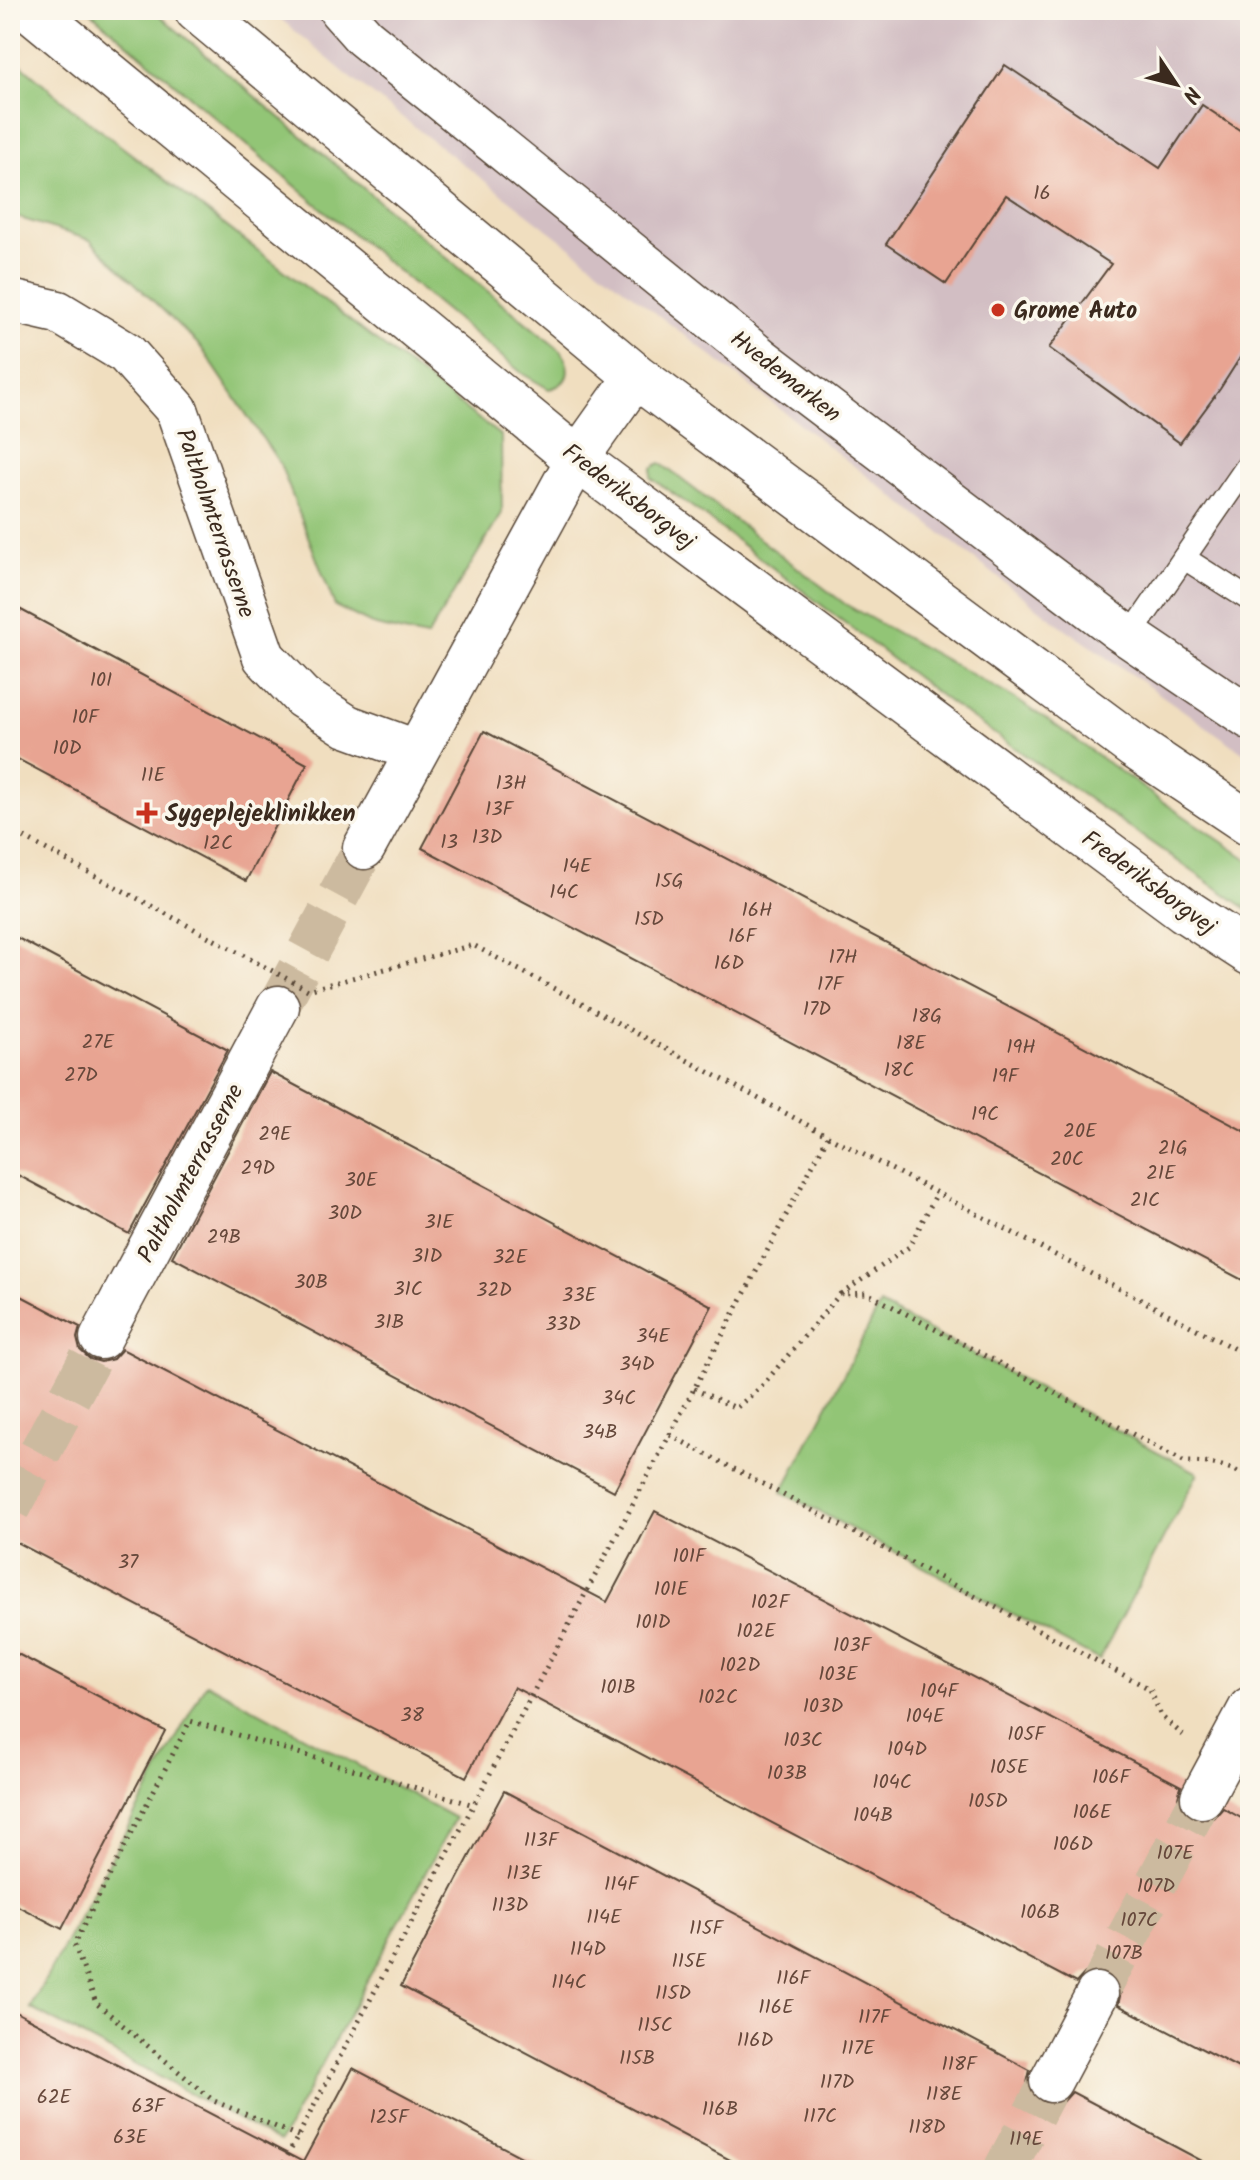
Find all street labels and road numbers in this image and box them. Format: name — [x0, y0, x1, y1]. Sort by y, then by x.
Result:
street label: Hvedemarken — [721, 321, 849, 433]
street label: Paltholmterrasserne — [164, 423, 265, 624]
street label: Frederiksborgvej — [553, 434, 704, 561]
street label: Frederiksborgvej — [1072, 821, 1225, 946]
street label: Paltholmterrasserne — [128, 1077, 255, 1270]

